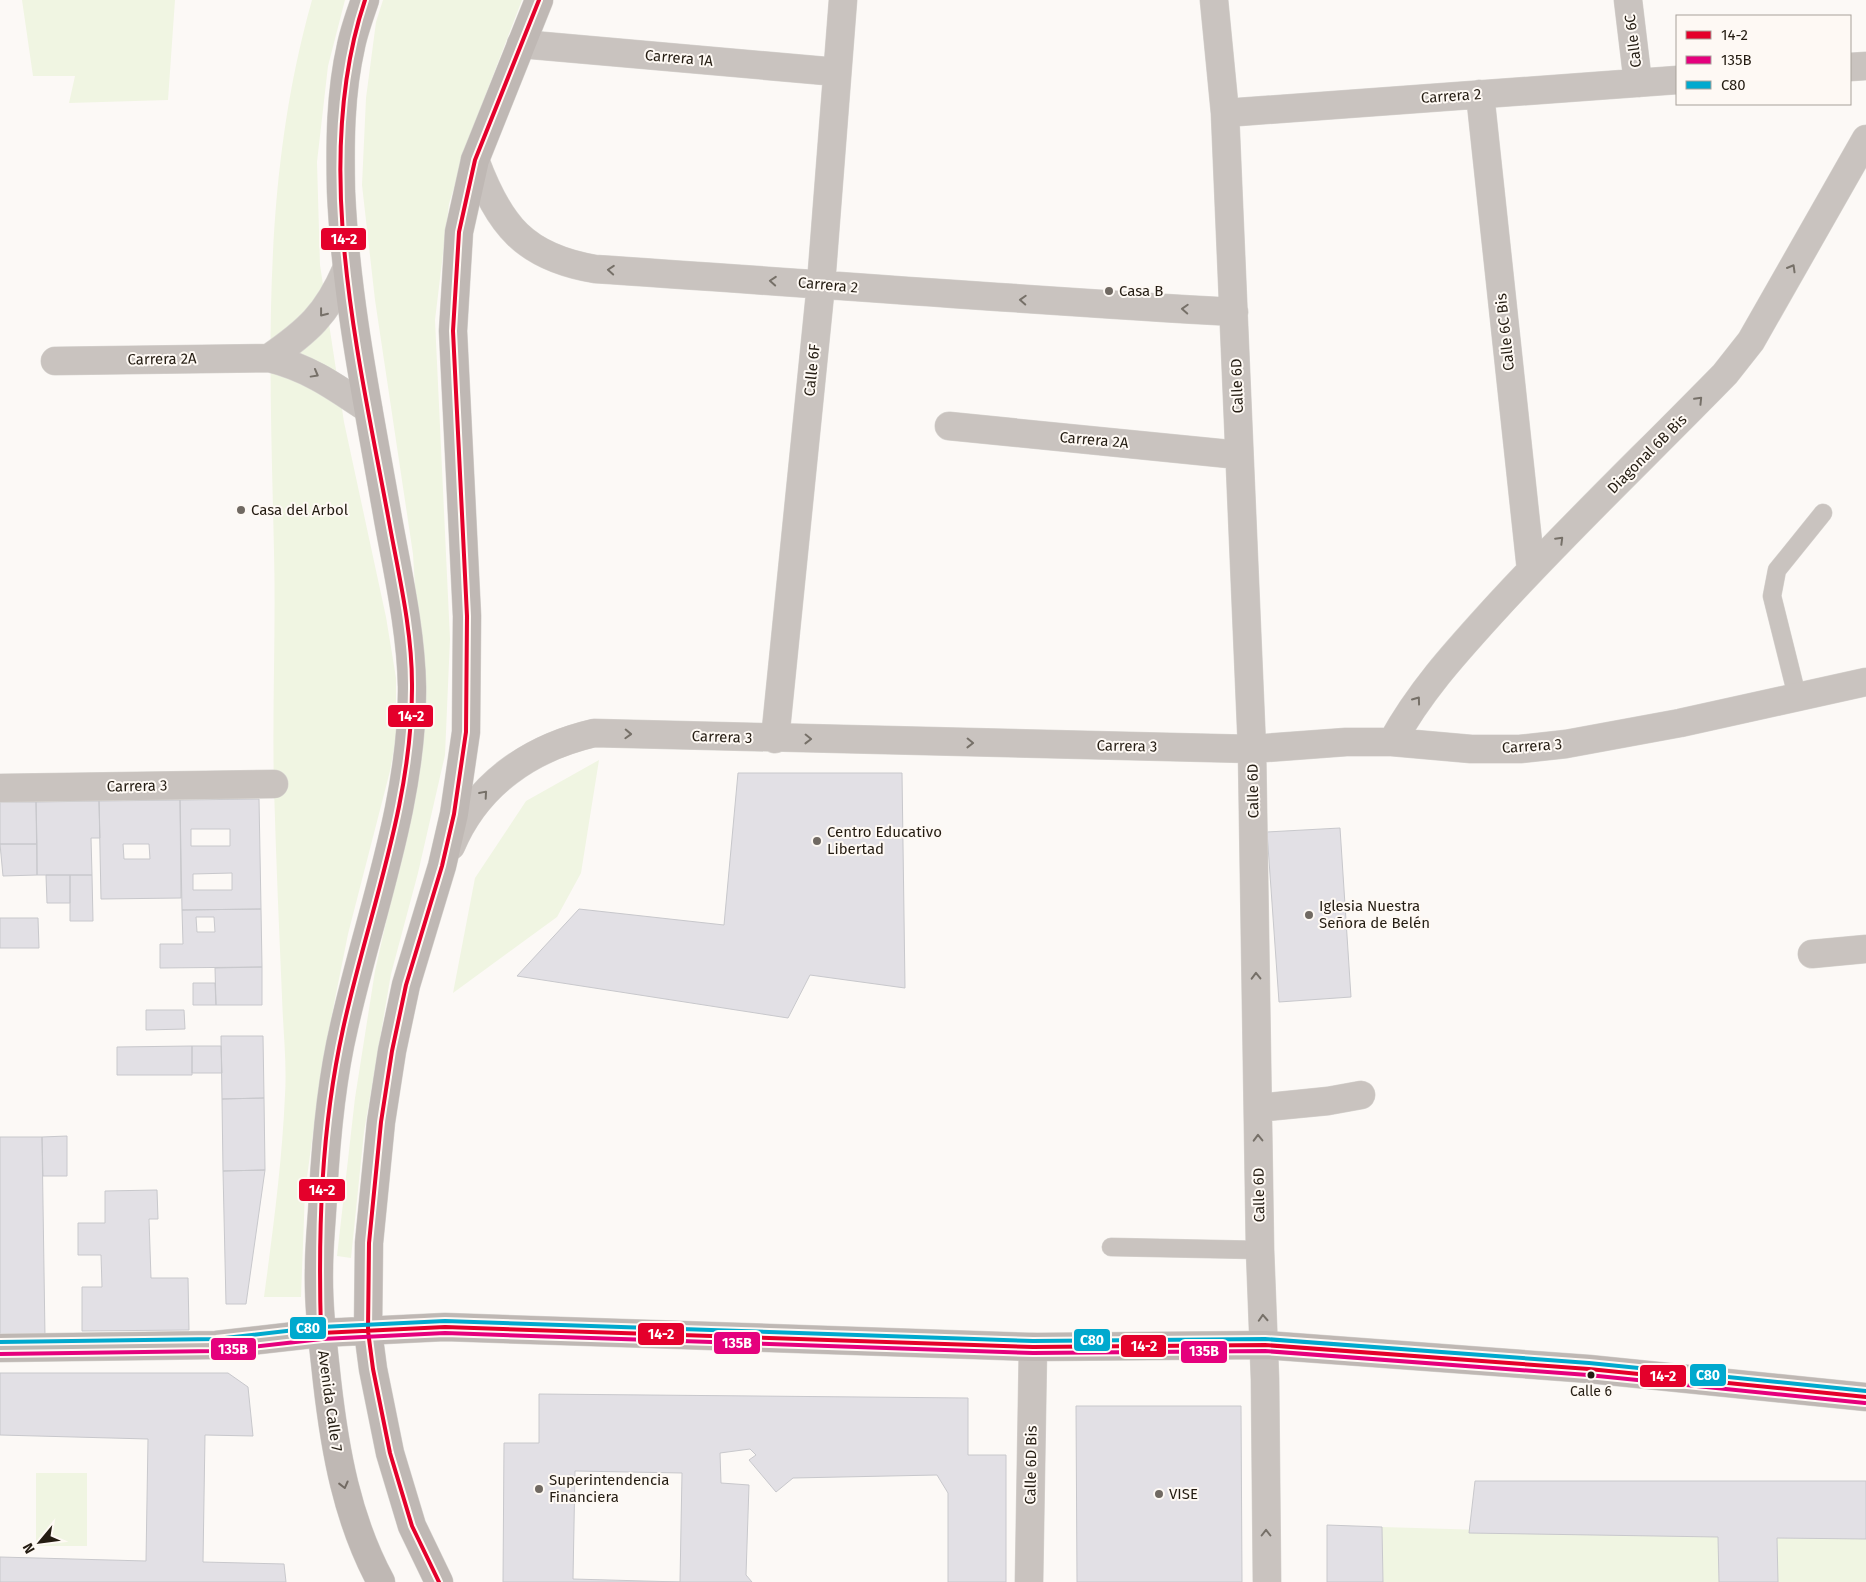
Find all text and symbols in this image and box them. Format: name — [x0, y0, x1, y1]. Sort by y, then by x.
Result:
street label: Calle 6C — [1621, 13, 1645, 69]
legend — [1676, 15, 1851, 105]
text: 14-2 — [1721, 26, 1748, 44]
street label: Carrera 1A — [644, 46, 714, 70]
text: 135B — [1721, 51, 1752, 69]
text: C80 — [1721, 76, 1746, 94]
street label: Carrera 2 — [1420, 85, 1482, 107]
line badge: 14-2 — [320, 227, 367, 251]
text: 14-2 — [331, 231, 357, 248]
one-way arrow — [607, 265, 615, 276]
one-way arrow — [1786, 265, 1796, 274]
street label: Carrera 2 — [797, 273, 859, 297]
one-way arrow — [769, 275, 777, 286]
place label: Casa B — [1119, 282, 1163, 300]
marker: Casa B — [1103, 285, 1115, 297]
street label: Calle 6C Bis — [1492, 292, 1518, 372]
one-way arrow — [1018, 294, 1026, 305]
one-way arrow — [1181, 304, 1189, 315]
one-way arrow — [320, 307, 328, 316]
street label: Calle 6F — [800, 343, 824, 397]
street label: Carrera 2A — [127, 349, 197, 369]
street label: Calle 6D — [1227, 358, 1247, 414]
one-way arrow — [309, 368, 318, 378]
one-way arrow — [1693, 397, 1702, 406]
street label: Diagonal 6B Bis — [1604, 411, 1690, 497]
street label: Carrera 2A — [1059, 428, 1130, 452]
place label: Casa del Arbol — [251, 501, 349, 519]
marker: Casa del Arbol — [235, 504, 247, 516]
one-way arrow — [1554, 537, 1563, 546]
one-way arrow — [1411, 696, 1420, 706]
line badge: 14-2 — [387, 704, 434, 728]
text: 14-2 — [398, 708, 424, 725]
street label: Carrera 3 — [691, 727, 753, 747]
one-way arrow — [624, 728, 632, 739]
one-way arrow — [804, 734, 812, 745]
street label: Carrera 3 — [1501, 735, 1563, 757]
street label: Carrera 3 — [1097, 736, 1157, 756]
one-way arrow — [966, 738, 974, 748]
street label: Calle 6D — [1244, 763, 1262, 819]
street label: Carrera 3 — [107, 776, 167, 796]
one-way arrow — [478, 791, 487, 800]
place label: Centro Educativo Libertad — [827, 823, 942, 858]
marker: Centro Educativo Libertad — [811, 835, 823, 847]
place label: Iglesia Nuestra Señora de Belén — [1319, 897, 1430, 932]
marker: Iglesia Nuestra Señora de Belén — [1303, 909, 1315, 921]
one-way arrow — [1250, 972, 1261, 980]
one-way arrow — [1253, 1134, 1264, 1142]
street label: Calle 6D — [1250, 1167, 1268, 1223]
line badge: 14-2 — [298, 1178, 346, 1202]
text: 14-2 — [309, 1182, 335, 1199]
one-way arrow — [1258, 1314, 1269, 1322]
line badge: C80 — [289, 1316, 327, 1340]
text: C80 — [296, 1320, 320, 1337]
line badge: 14-2 — [637, 1322, 685, 1346]
text: 14-2 — [648, 1326, 674, 1343]
line badge: C80 — [1073, 1328, 1111, 1352]
line badge: 135B — [713, 1331, 761, 1355]
text: C80 — [1080, 1332, 1104, 1349]
line badge: 14-2 — [1120, 1334, 1167, 1358]
text: 135B — [722, 1335, 752, 1352]
line badge: 135B — [210, 1337, 257, 1361]
text: 14-2 — [1131, 1338, 1157, 1355]
line badge: 135B — [1180, 1340, 1228, 1364]
text: 135B — [218, 1341, 248, 1358]
text: 135B — [1189, 1343, 1219, 1360]
street label: Avenida Calle 7 — [314, 1349, 346, 1453]
line badge: C80 — [1689, 1363, 1727, 1387]
line badge: 14-2 — [1639, 1364, 1687, 1388]
text: C80 — [1696, 1367, 1720, 1384]
text: 14-2 — [1650, 1368, 1676, 1385]
marker: Calle 6 — [1586, 1370, 1596, 1380]
place label: Calle 6 — [1570, 1383, 1612, 1400]
street label: Calle 6D Bis — [1021, 1425, 1041, 1505]
place label: Superintendencia Financiera — [549, 1471, 669, 1506]
one-way arrow — [338, 1480, 349, 1489]
marker: Superintendencia Financiera — [533, 1483, 545, 1495]
place label: VISE — [1169, 1485, 1198, 1503]
marker: VISE — [1153, 1488, 1165, 1500]
north arrow — [15, 1517, 65, 1567]
one-way arrow — [1261, 1529, 1271, 1537]
text: N — [19, 1540, 39, 1556]

